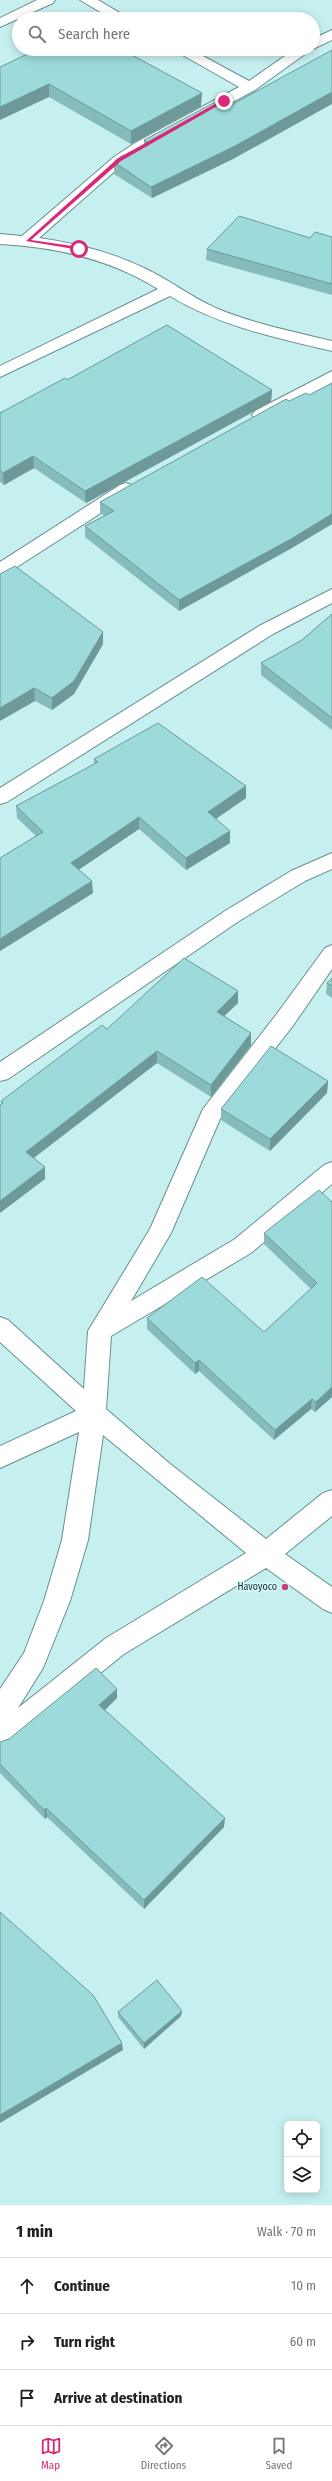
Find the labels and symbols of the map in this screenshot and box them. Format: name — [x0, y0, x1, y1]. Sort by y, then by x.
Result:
route end — [215, 92, 233, 110]
route start — [70, 240, 88, 258]
place label: Havoyoco — [238, 1581, 277, 1593]
marker: Havoyoco — [280, 1582, 290, 1592]

